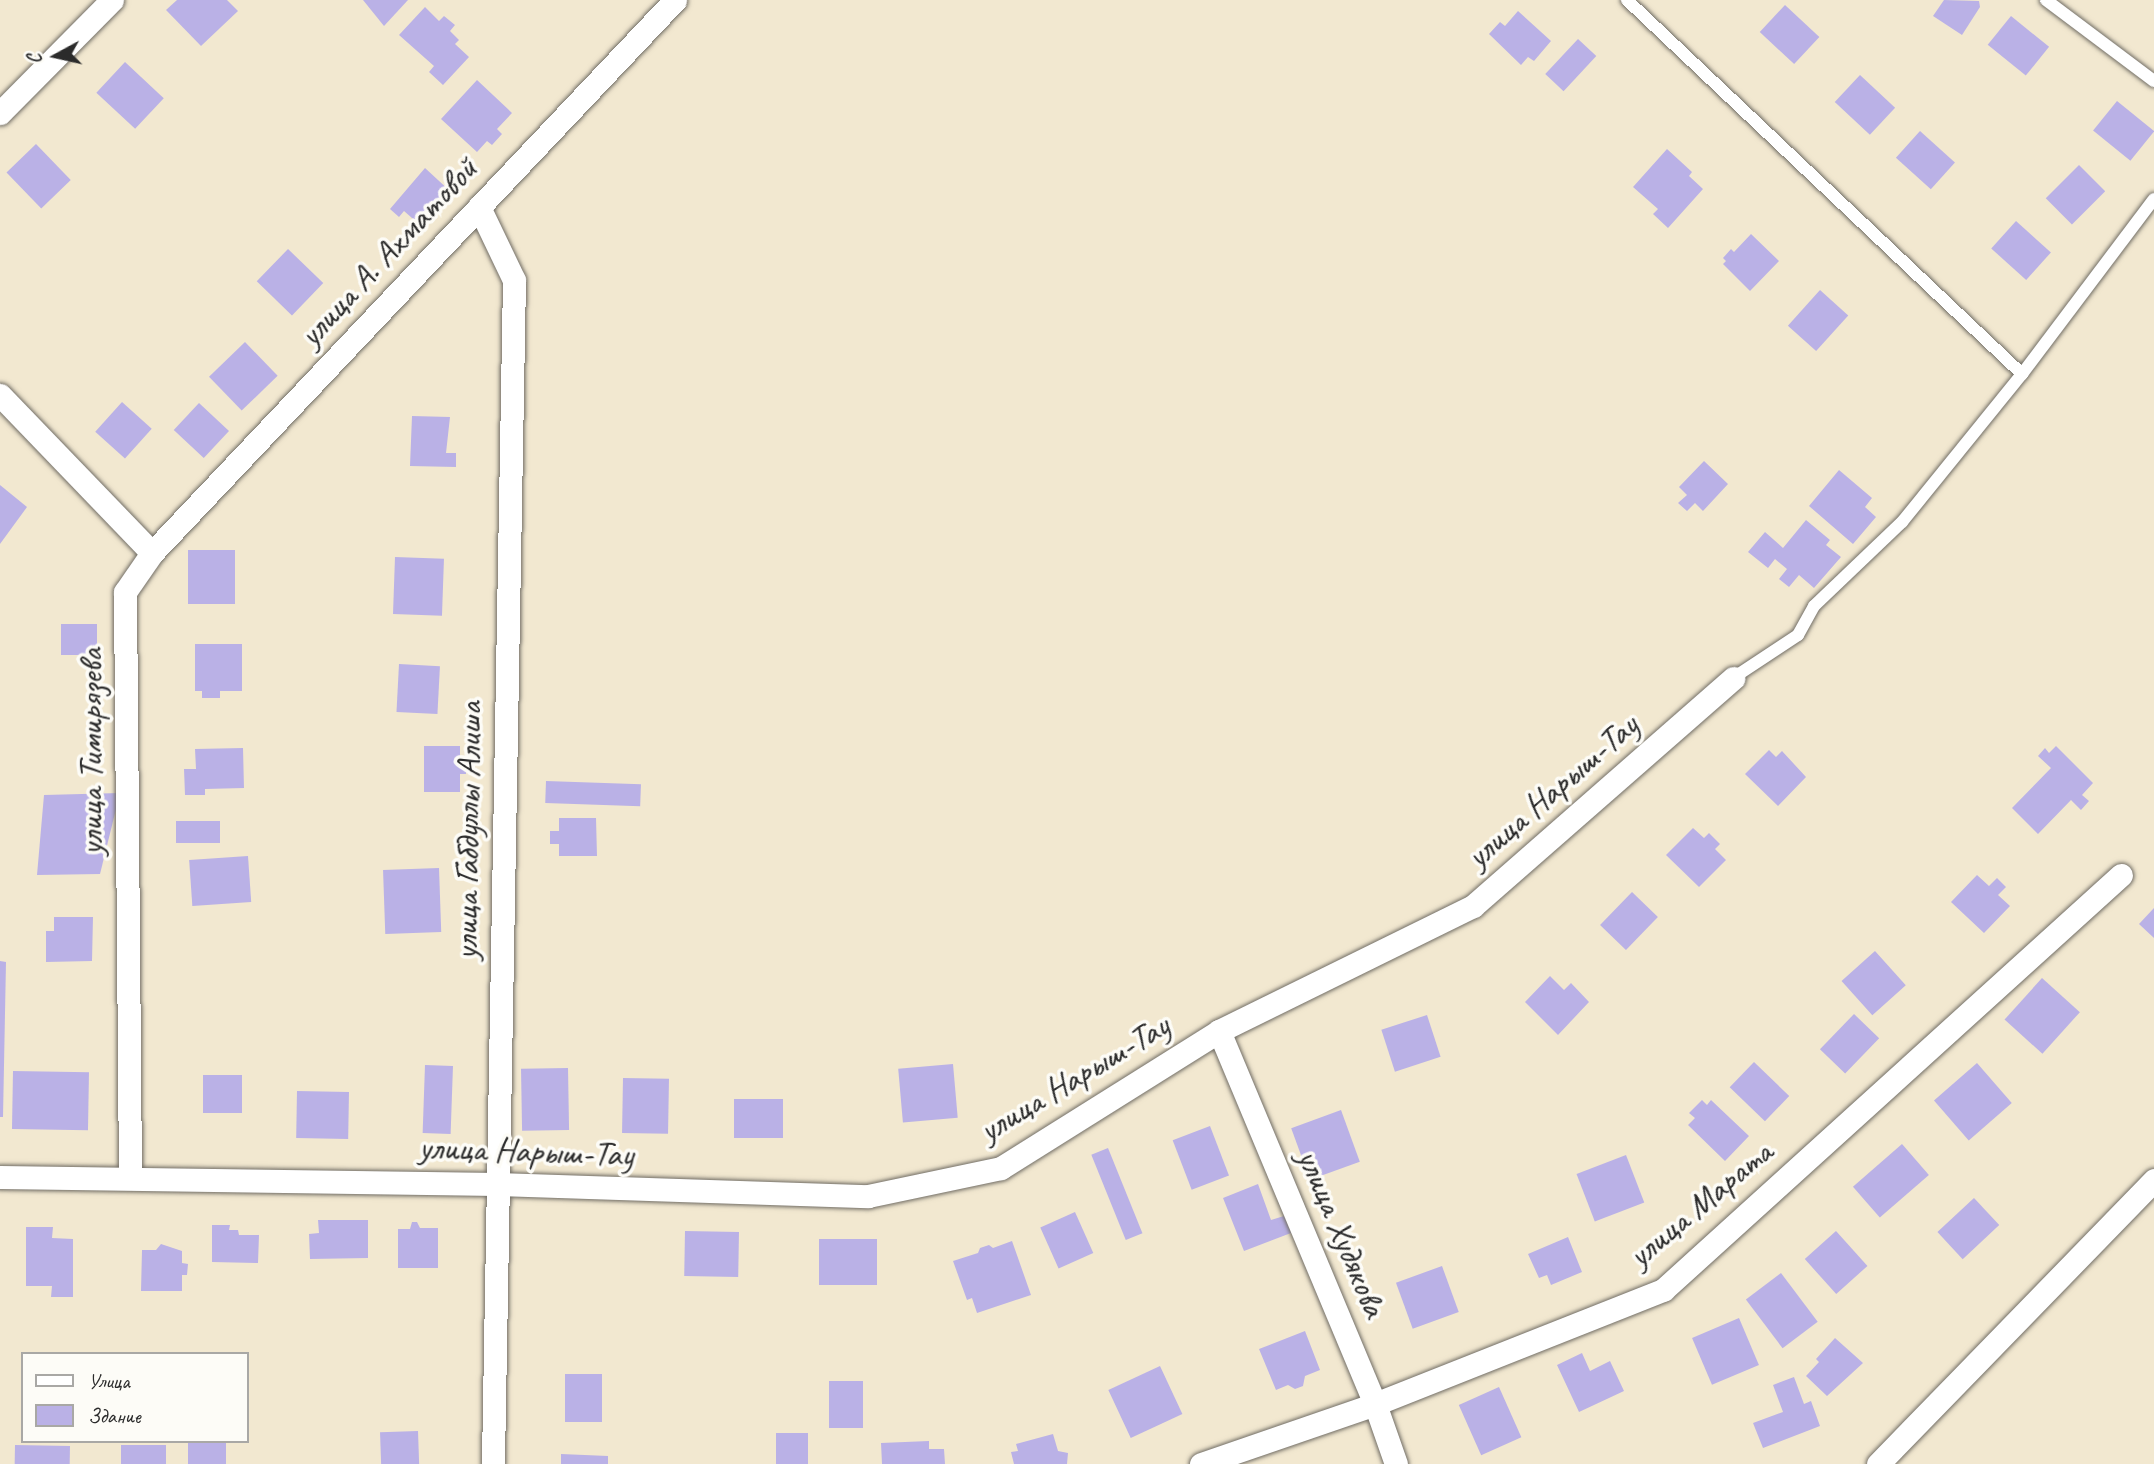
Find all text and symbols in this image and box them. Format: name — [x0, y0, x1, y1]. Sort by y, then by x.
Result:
north arrow — [21, 21, 91, 91]
text: С — [23, 53, 48, 65]
street label: улица А. Ахматовой — [290, 149, 486, 355]
street label: улица Тимирязева — [70, 649, 112, 855]
street label: улица Габдуллы Алиша — [445, 701, 491, 961]
street label: улица Нарыш-Тау — [1458, 705, 1646, 877]
street label: улица Нарыш-Тау — [972, 1005, 1176, 1151]
street label: улица Нарыш-Тау — [419, 1126, 633, 1176]
street label: улица Марата — [1618, 1130, 1782, 1278]
street label: улица Худякова — [1288, 1143, 1396, 1323]
legend — [21, 1352, 248, 1443]
text: Улица — [88, 1368, 130, 1394]
text: Здание — [88, 1403, 141, 1429]

